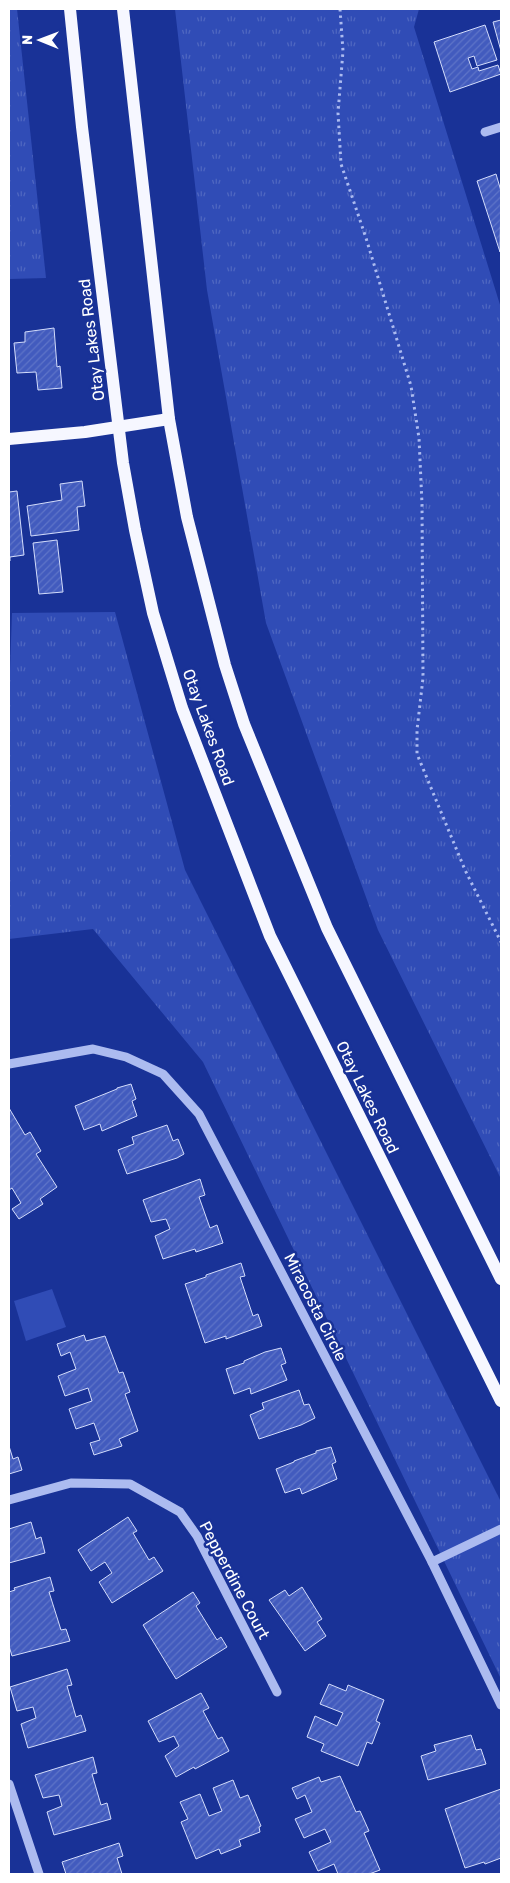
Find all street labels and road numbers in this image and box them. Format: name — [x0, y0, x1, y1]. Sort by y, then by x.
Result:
street label: Otay Lakes Road — [75, 278, 108, 402]
street label: Otay Lakes Road — [179, 666, 238, 788]
street label: Otay Lakes Road — [332, 1038, 403, 1157]
street label: Miracosta Circle — [280, 1250, 351, 1364]
street label: Pepperdine Court — [195, 1518, 274, 1642]

